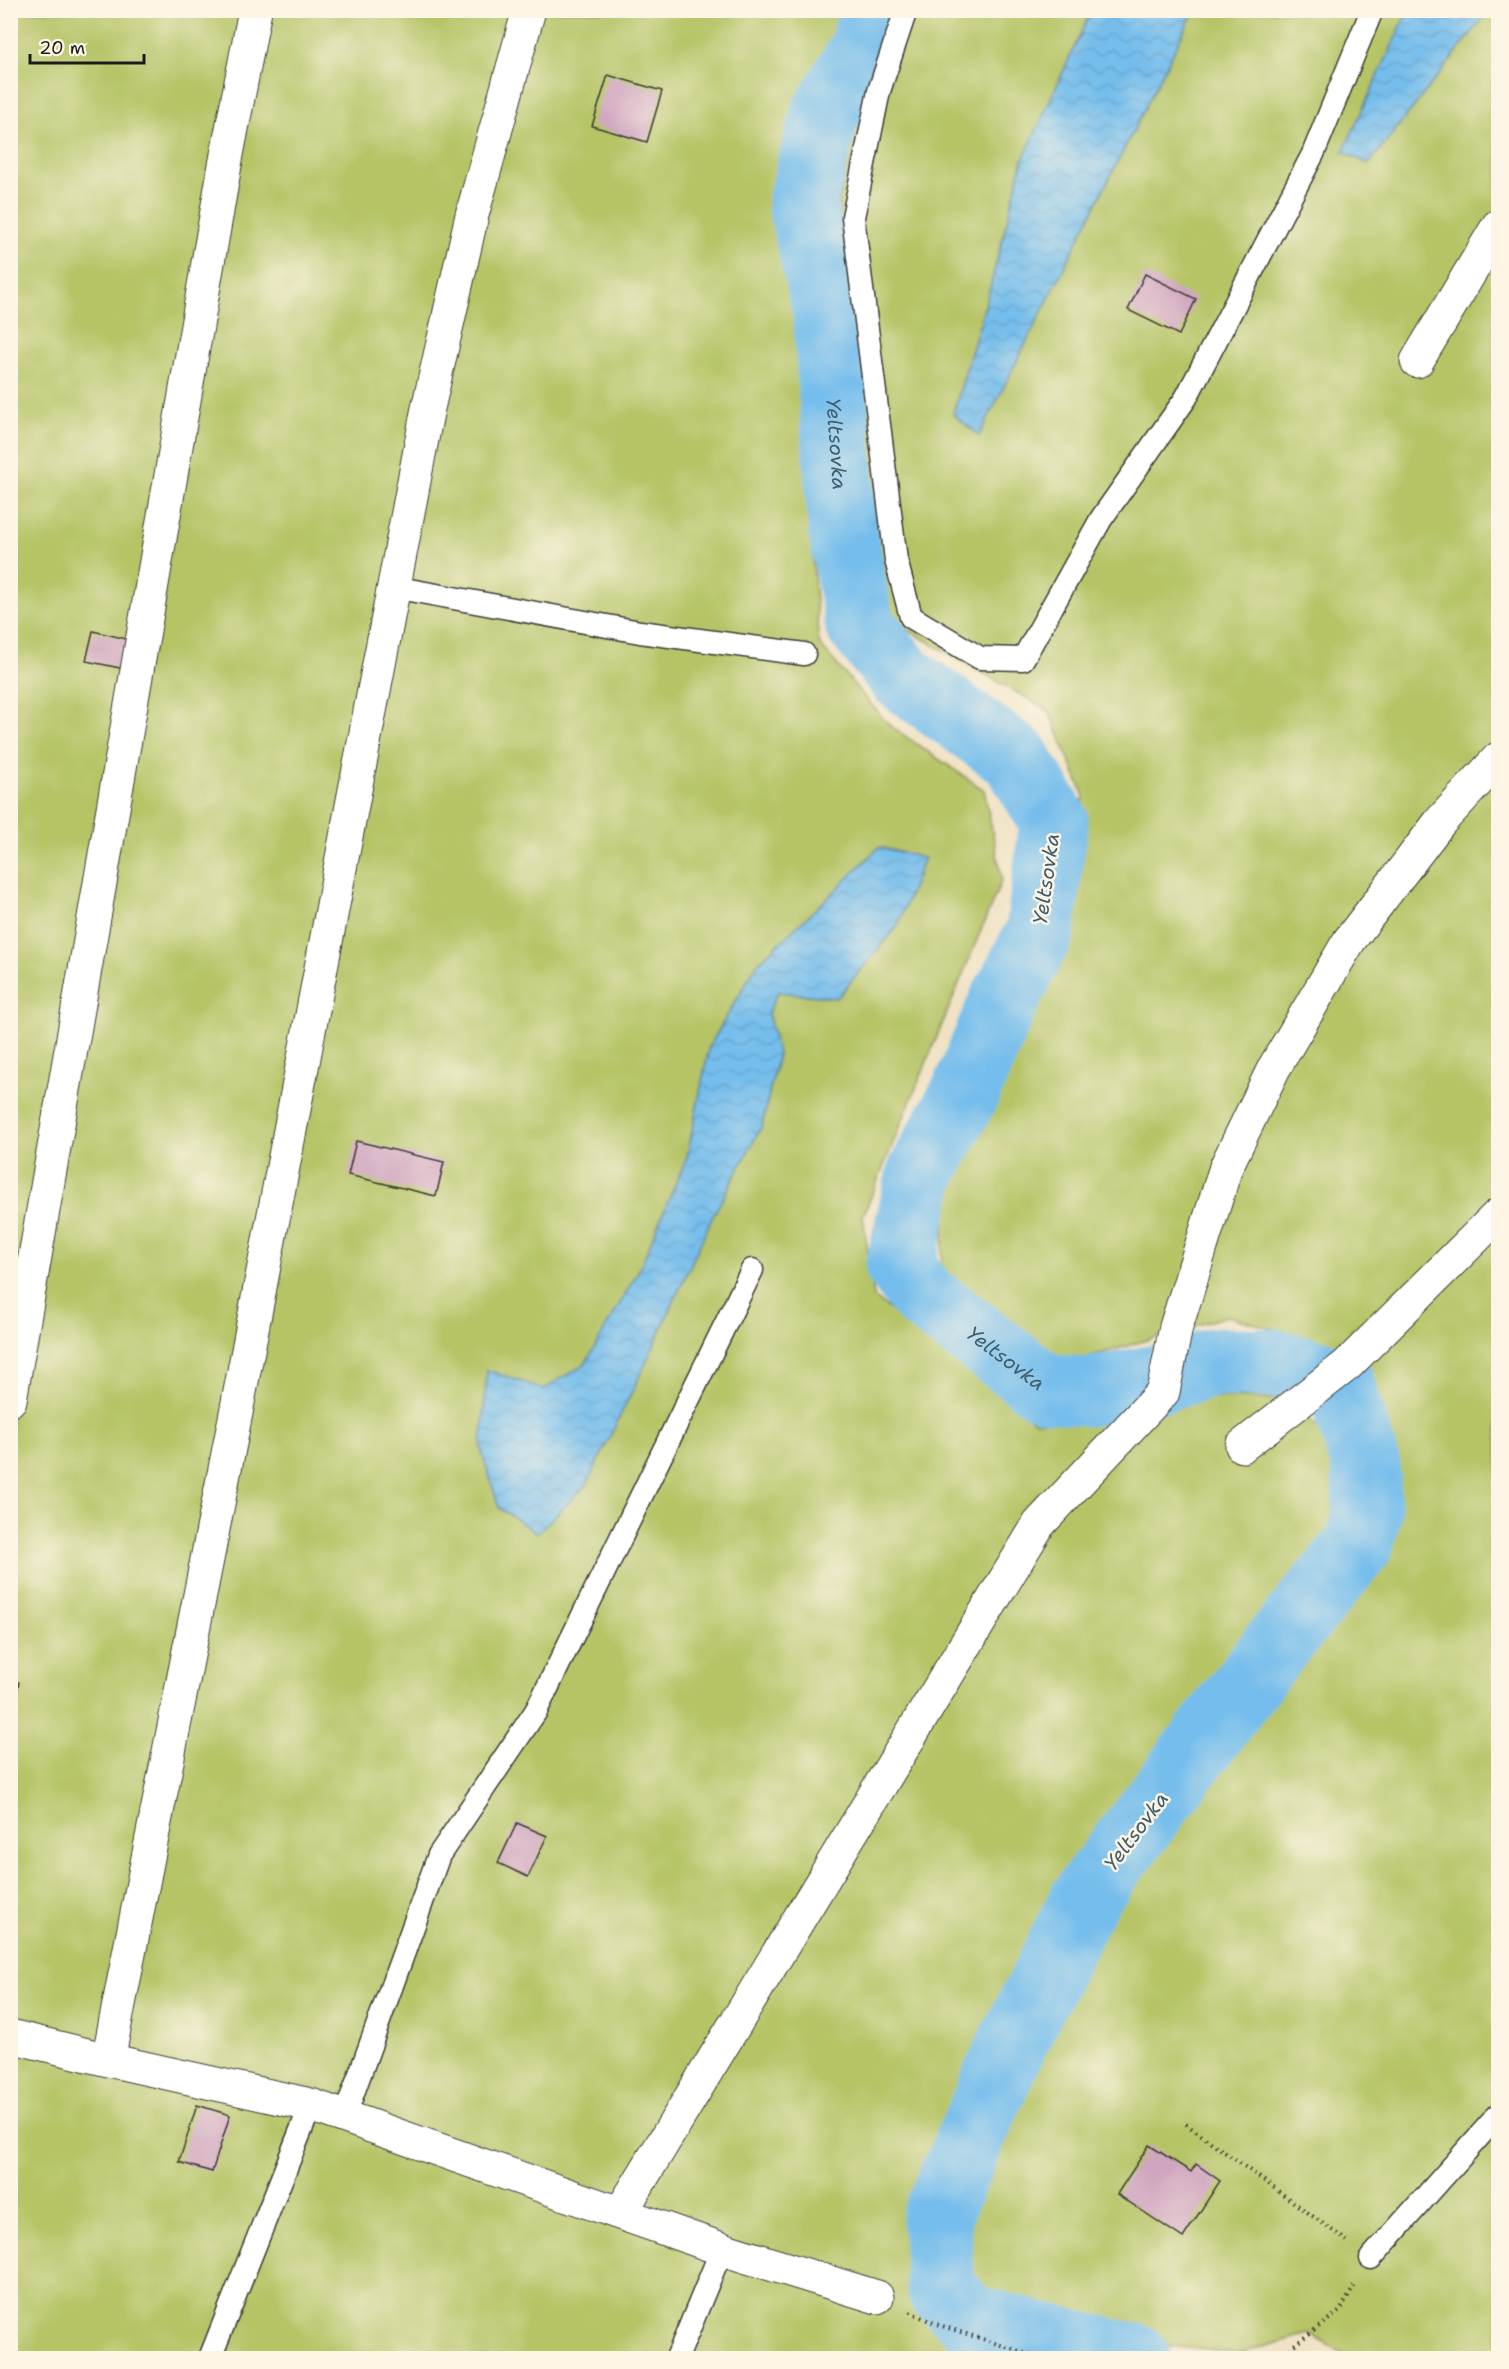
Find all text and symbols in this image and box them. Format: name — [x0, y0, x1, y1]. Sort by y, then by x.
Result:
scale bar — [30, 27, 144, 65]
text: 20 m — [39, 36, 85, 60]
water label: Yeltsovka — [820, 397, 853, 491]
water label: Yeltsovka — [1027, 832, 1065, 926]
water label: Yeltsovka — [961, 1320, 1050, 1396]
water label: Yeltsovka — [1098, 1787, 1174, 1875]

